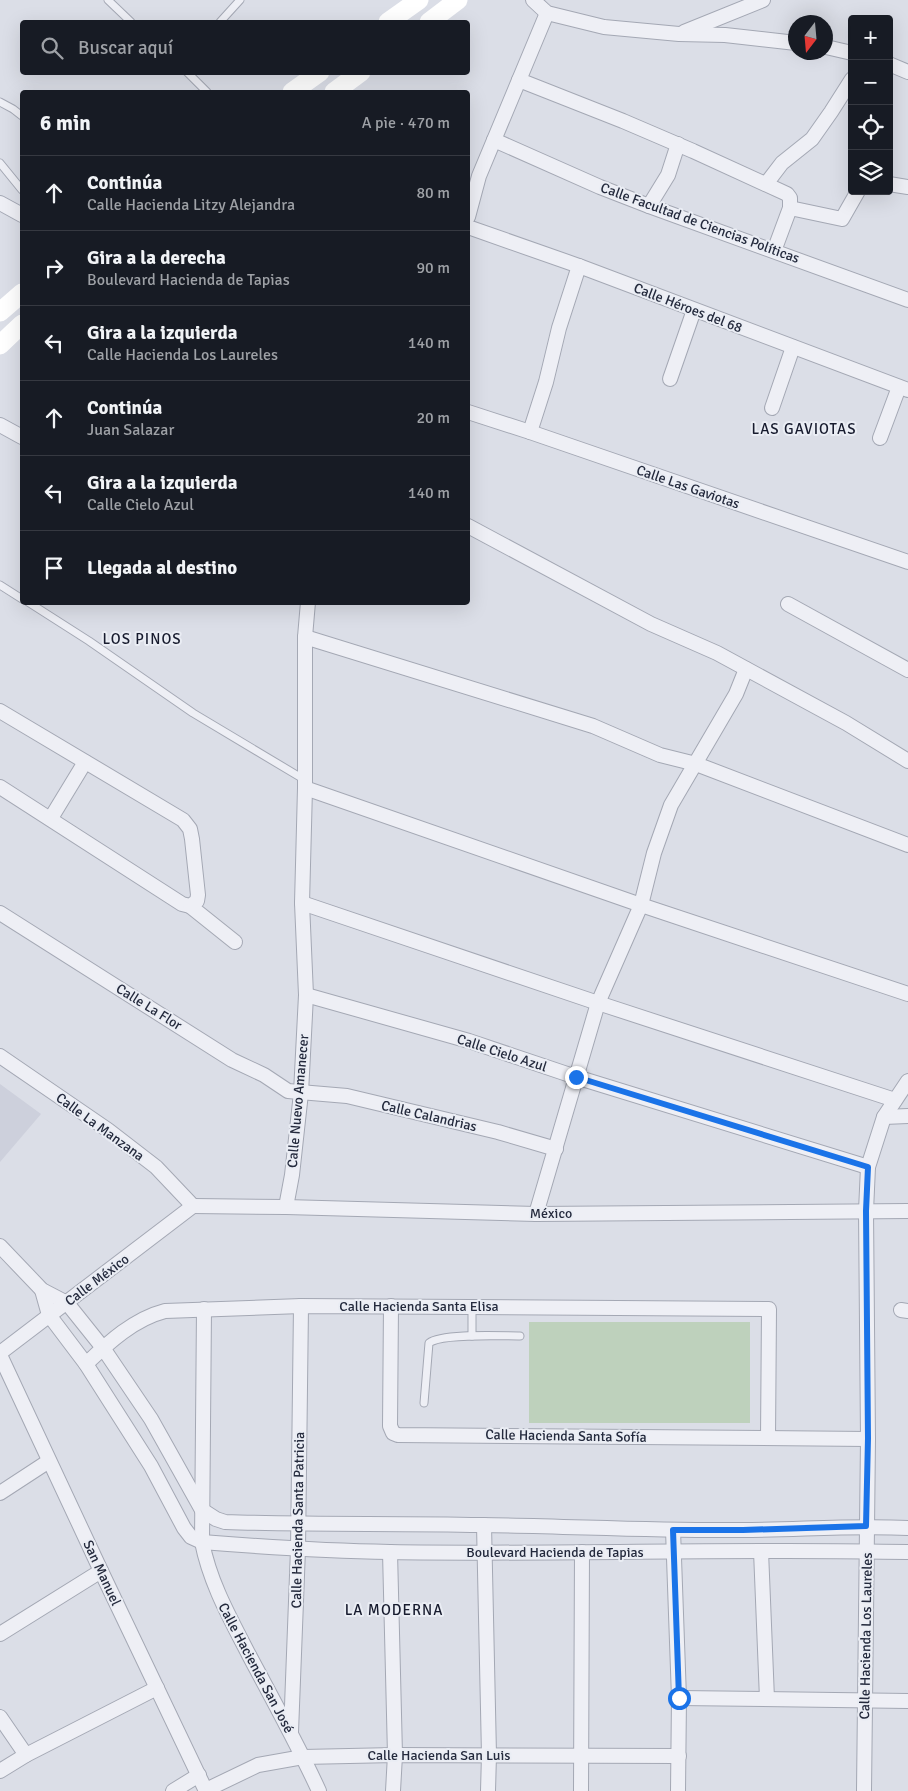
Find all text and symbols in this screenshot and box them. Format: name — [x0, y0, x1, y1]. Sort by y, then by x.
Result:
north arrow — [788, 15, 833, 60]
map controls — [848, 15, 893, 195]
button: + — [848, 15, 893, 60]
search box — [20, 20, 470, 75]
icon: search — [38, 34, 66, 62]
text: Buscar aquí — [78, 36, 173, 60]
button: − — [848, 60, 893, 105]
button: locate — [848, 105, 893, 150]
text: 6 min — [40, 110, 91, 136]
text: A pie · 470 m — [362, 113, 450, 133]
button: layers — [848, 150, 893, 195]
text: Continúa — [87, 171, 162, 195]
icon: ahead — [40, 179, 68, 207]
street label: Calle Facultad de Ciencias Políticas — [598, 179, 802, 267]
text: 80 m — [416, 183, 450, 203]
text: Calle Hacienda Litzy Alejandra — [87, 195, 295, 215]
text: Gira a la derecha — [87, 246, 226, 270]
icon: right — [40, 254, 68, 282]
text: 90 m — [416, 258, 450, 278]
text: Boulevard Hacienda de Tapias — [87, 270, 290, 290]
street label: Calle Héroes del 68 — [631, 279, 745, 337]
text: Gira a la izquierda — [87, 321, 237, 345]
icon: left — [40, 329, 68, 357]
text: 140 m — [408, 333, 450, 353]
text: Calle Hacienda Los Laureles — [87, 345, 278, 365]
text: Continúa — [87, 396, 162, 420]
icon: ahead — [40, 404, 68, 432]
text: 20 m — [416, 408, 450, 428]
text: Juan Salazar — [87, 420, 174, 440]
district label: LAS GAVIOTAS — [752, 420, 856, 438]
street label: Calle Las Gaviotas — [634, 461, 742, 513]
text: Gira a la izquierda — [87, 471, 237, 495]
icon: left — [40, 479, 68, 507]
text: 140 m — [408, 483, 450, 503]
text: Calle Cielo Azul — [87, 495, 194, 515]
icon: arrive — [40, 554, 68, 582]
text: Llegada al destino — [87, 556, 237, 580]
district label: LOS PINOS — [102, 630, 182, 648]
street label: Calle La Flor — [113, 980, 186, 1034]
street label: Calle Cielo Azul — [455, 1030, 549, 1076]
street label: Calle Nuevo Amanecer — [284, 1033, 312, 1169]
route end — [565, 1066, 588, 1089]
street label: Calle La Manzana — [53, 1089, 147, 1165]
street label: Calle Calandrias — [380, 1097, 478, 1135]
street label: México — [530, 1205, 572, 1222]
street label: Calle México — [62, 1250, 132, 1310]
street label: Calle Hacienda Santa Elisa — [339, 1298, 499, 1315]
street label: Calle Hacienda Santa Sofía — [485, 1426, 647, 1446]
street label: Calle Hacienda Santa Patricia — [288, 1432, 308, 1608]
street label: San Manuel — [79, 1538, 125, 1608]
street label: Boulevard Hacienda de Tapias — [466, 1544, 644, 1561]
street label: Calle Hacienda Los Laureles — [856, 1552, 876, 1720]
street label: Calle Hacienda San José — [214, 1600, 298, 1736]
district label: LA MODERNA — [345, 1601, 443, 1619]
route start — [668, 1687, 691, 1710]
street label: Calle Hacienda San Luis — [368, 1747, 510, 1764]

